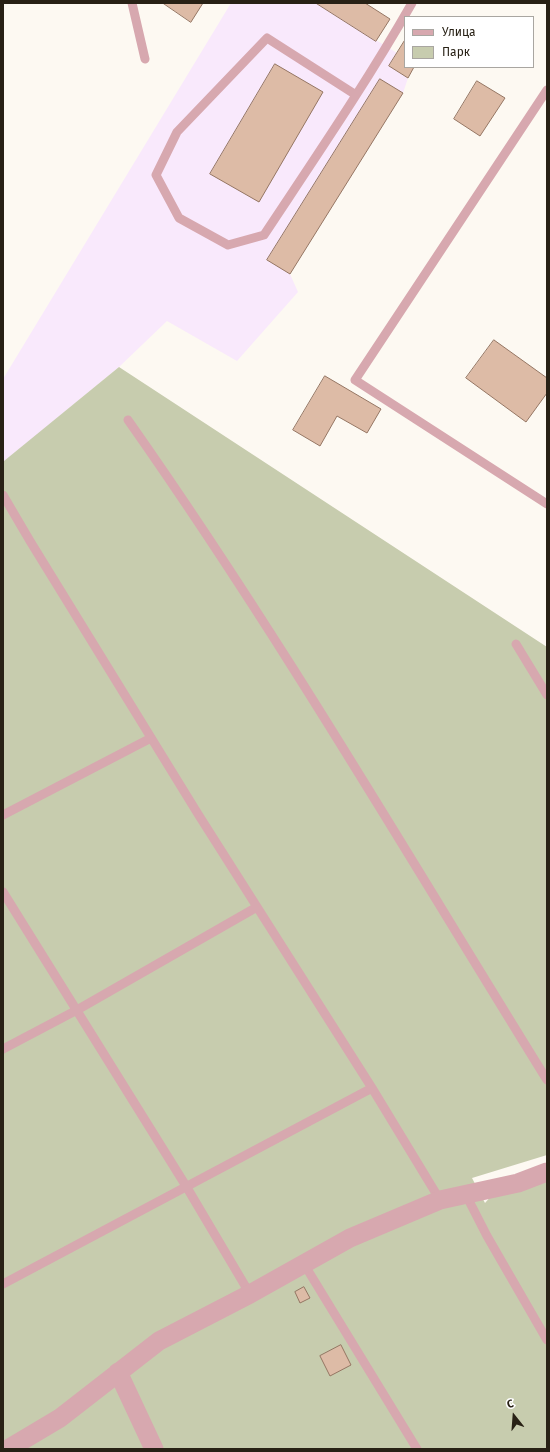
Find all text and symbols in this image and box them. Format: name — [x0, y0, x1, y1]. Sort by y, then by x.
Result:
legend — [404, 16, 534, 68]
text: Улица — [442, 25, 476, 39]
text: Парк — [442, 45, 470, 59]
north arrow — [494, 1396, 534, 1436]
text: С — [505, 1397, 515, 1411]

